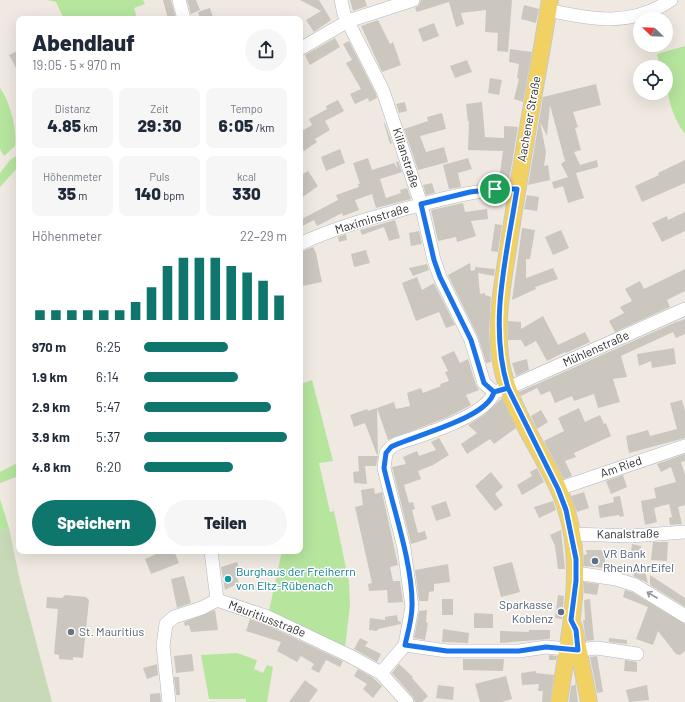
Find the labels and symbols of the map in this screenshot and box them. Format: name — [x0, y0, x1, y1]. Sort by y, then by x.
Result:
north arrow — [633, 12, 673, 52]
street label: Aachener Straße — [514, 75, 542, 163]
street label: Kilianstraße — [391, 126, 423, 190]
pin — [478, 172, 512, 206]
street label: Maximinstraße — [333, 200, 410, 236]
street label: Mühlenstraße — [560, 327, 631, 369]
street label: Am Ried — [598, 452, 643, 480]
street label: Kanalstraße — [597, 525, 659, 541]
place label: VR Bank RheinAhrEifel — [603, 546, 674, 574]
marker: VR Bank RheinAhrEifel — [590, 556, 600, 566]
place label: Burghaus der Freiherrn von Eltz-Rübenach — [236, 564, 356, 592]
marker: Burghaus der Freiherrn von Eltz-Rübenach — [223, 574, 233, 584]
one-way arrow — [646, 590, 658, 598]
street label: Mauritiusstraße — [227, 597, 308, 639]
place label: Sparkasse Koblenz — [499, 597, 553, 625]
marker: Sparkasse Koblenz — [556, 607, 566, 617]
place label: St. Mauritius — [79, 624, 145, 638]
marker: St. Mauritius — [66, 627, 76, 637]

